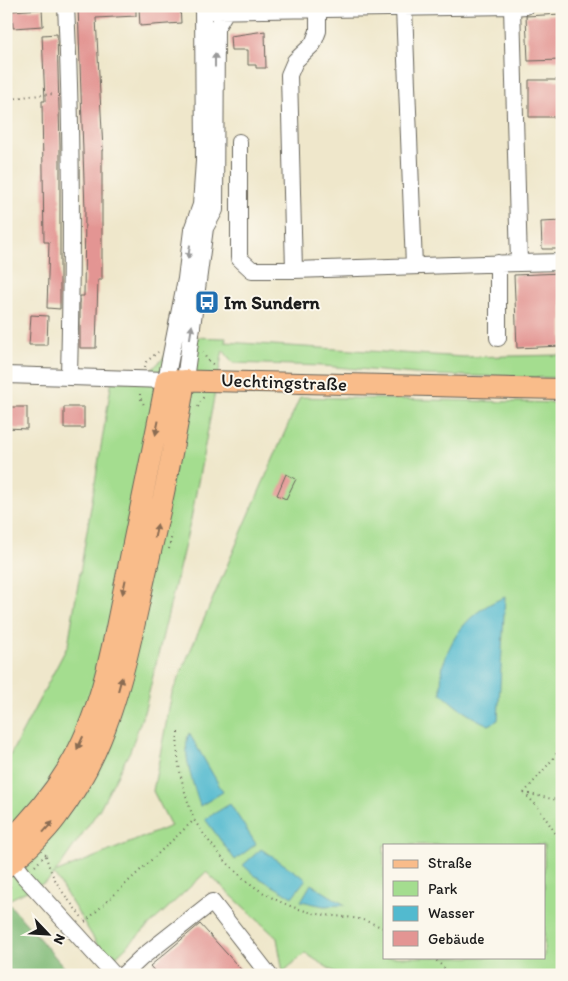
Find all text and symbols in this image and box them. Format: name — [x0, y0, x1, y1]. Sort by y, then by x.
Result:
one-way arrow — [212, 51, 220, 67]
one-way arrow — [185, 245, 193, 261]
bus stop icon: Im Sundern — [194, 289, 220, 315]
place label: Im Sundern — [224, 291, 321, 314]
one-way arrow — [187, 323, 195, 339]
street label: Uechtingstraße — [221, 368, 347, 396]
one-way arrow — [152, 420, 160, 436]
one-way arrow — [152, 522, 160, 538]
one-way arrow — [120, 579, 128, 594]
one-way arrow — [117, 676, 125, 691]
one-way arrow — [76, 736, 84, 750]
one-way arrow — [42, 822, 54, 834]
legend — [383, 844, 546, 958]
text: Straße — [428, 854, 472, 872]
text: Park — [428, 880, 458, 898]
text: Wasser — [428, 904, 475, 922]
north arrow — [22, 908, 72, 958]
text: Gebäude — [428, 930, 485, 948]
text: N — [50, 931, 69, 947]

